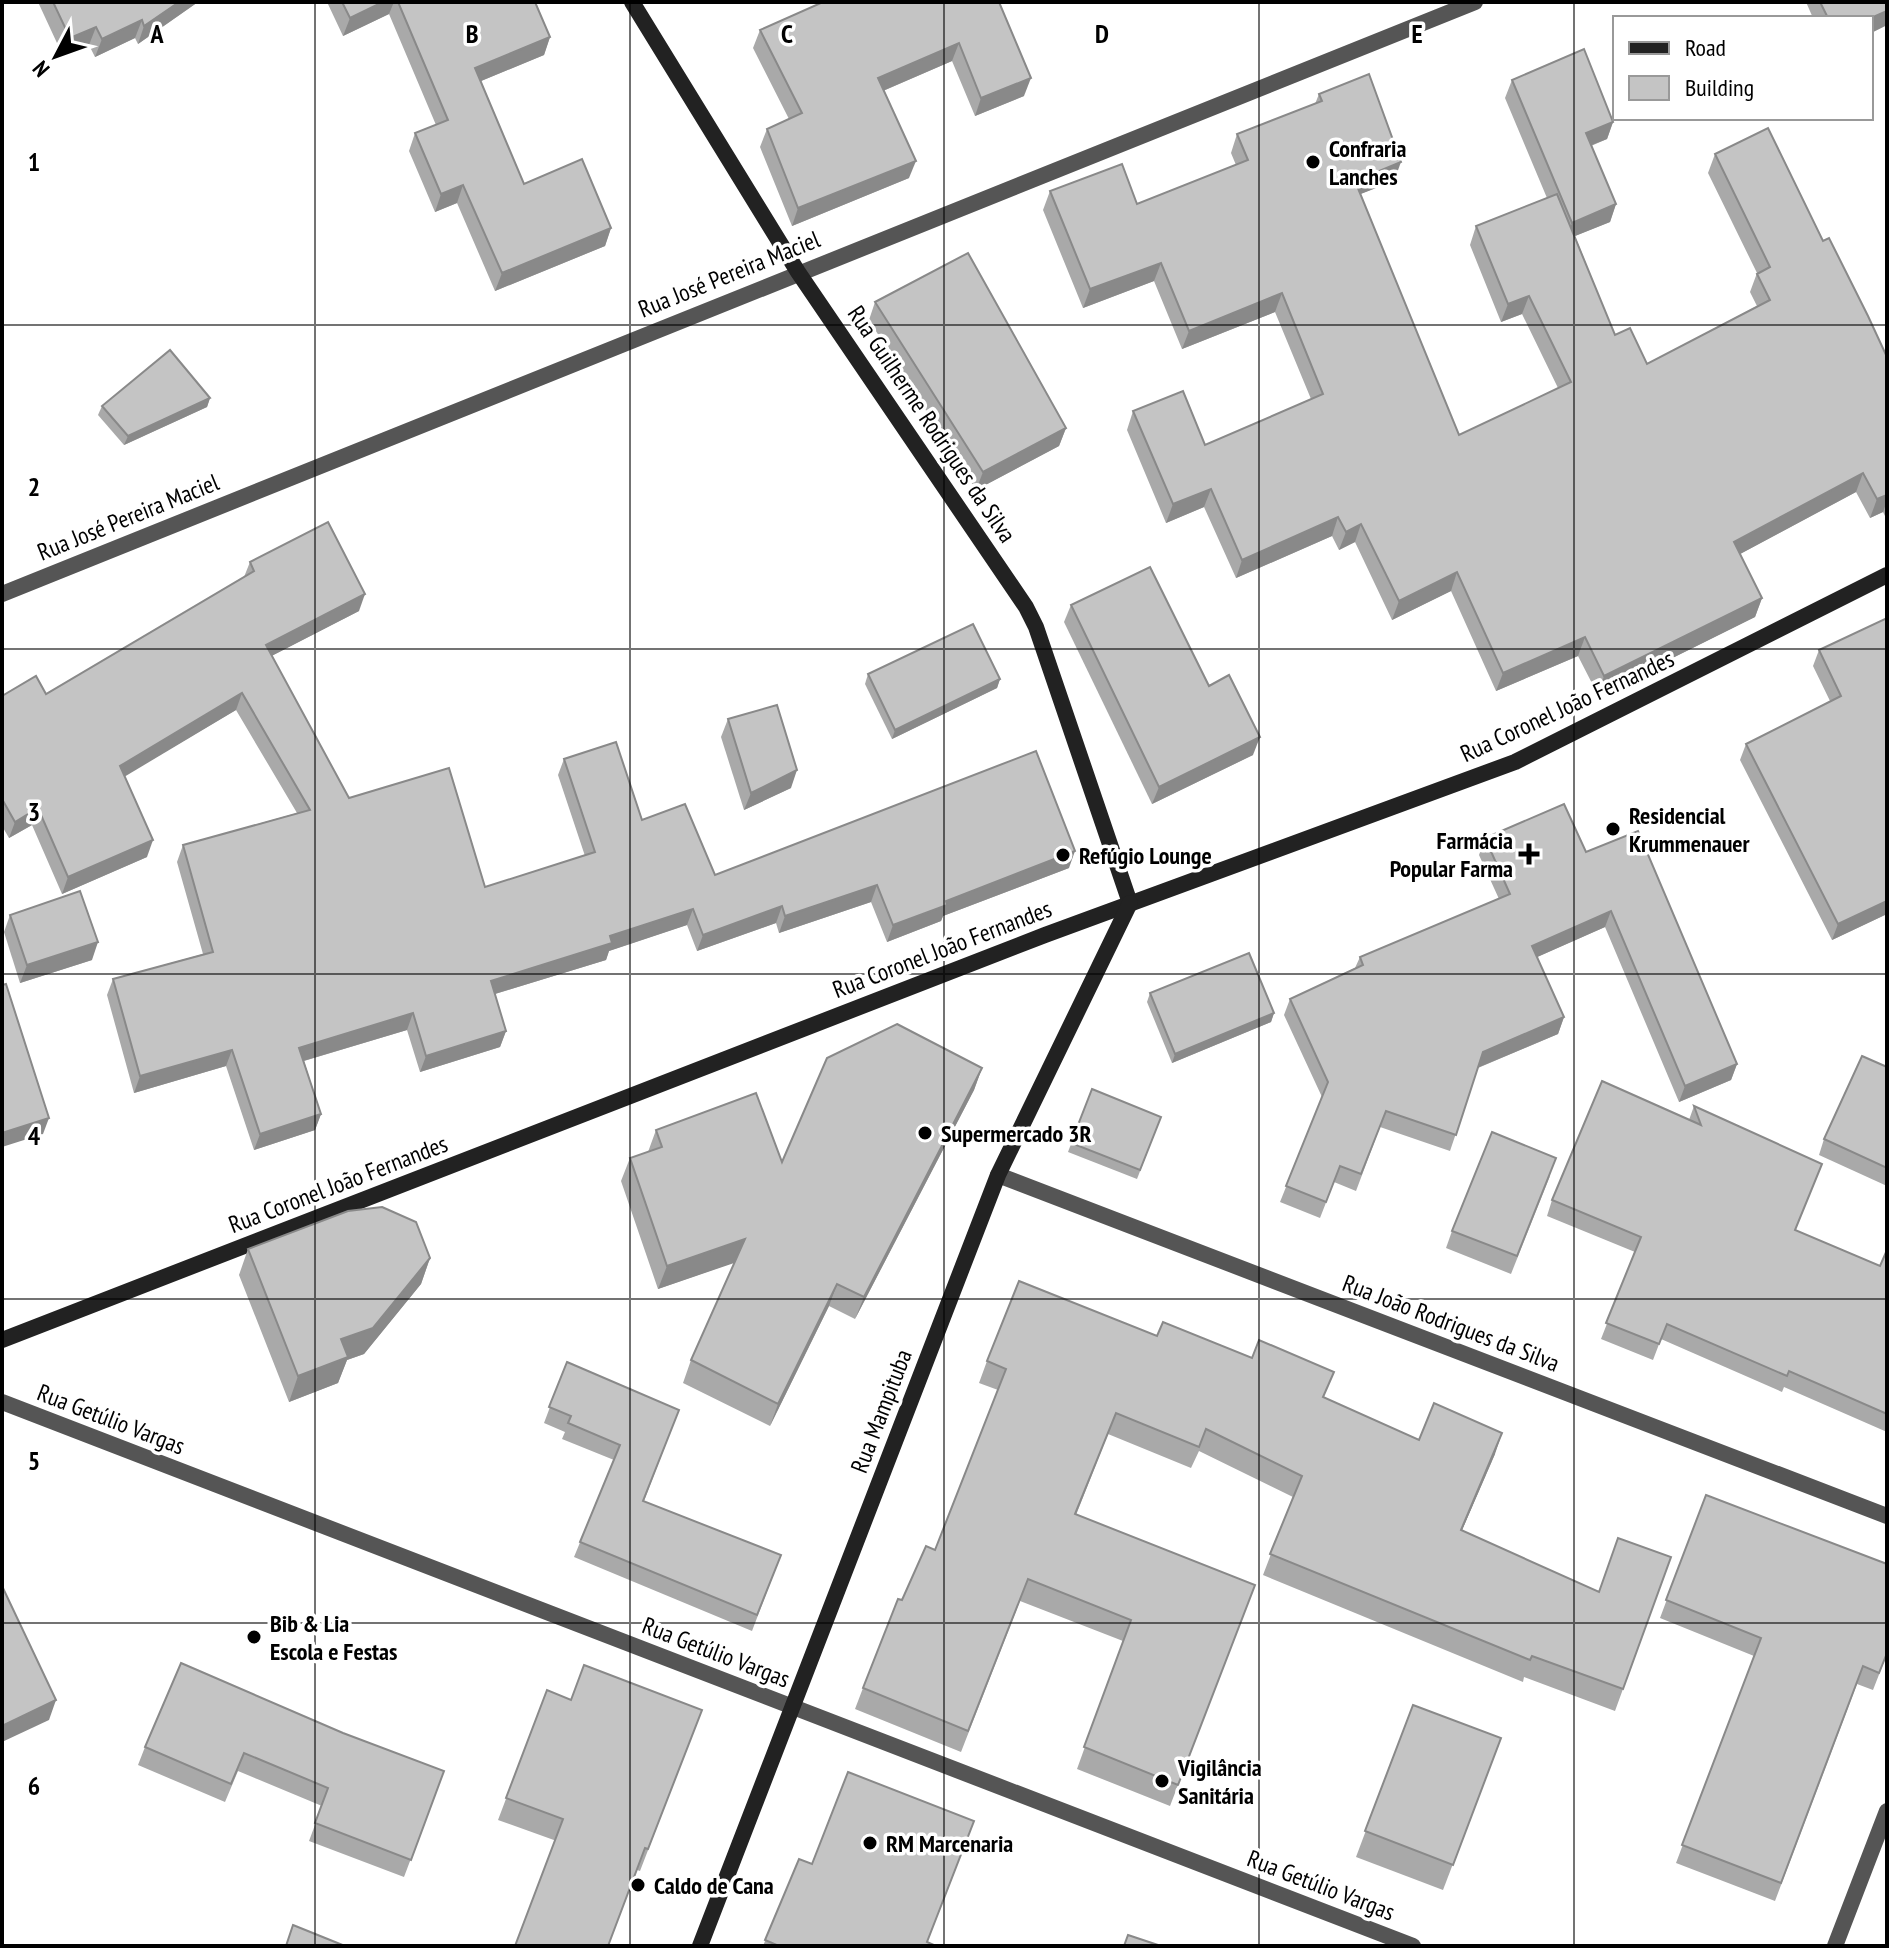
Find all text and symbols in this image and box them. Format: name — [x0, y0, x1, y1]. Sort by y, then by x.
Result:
north arrow — [16, 16, 96, 96]
legend — [1613, 16, 1873, 120]
text: A — [149, 17, 164, 50]
text: B — [466, 17, 479, 50]
text: C — [781, 17, 793, 50]
text: D — [1095, 17, 1109, 50]
text: E — [1411, 17, 1423, 50]
text: Road — [1685, 32, 1726, 63]
text: N — [26, 55, 55, 83]
text: Building — [1685, 72, 1754, 103]
place label: Confraria Lanches — [1329, 133, 1407, 192]
text: 1 — [28, 145, 40, 178]
marker: Confraria Lanches — [1304, 153, 1322, 171]
street label: Rua José Pereira Maciel — [634, 223, 825, 325]
street label: Rua Guilherme Rodrigues da Silva — [841, 300, 1023, 548]
street label: Rua José Pereira Maciel — [33, 466, 224, 568]
text: 2 — [28, 470, 40, 503]
street label: Rua Coronel João Fernandes — [1455, 643, 1679, 769]
text: 3 — [28, 795, 40, 828]
place label: Residencial Krummenauer — [1629, 800, 1751, 859]
marker: Residencial Krummenauer — [1604, 820, 1622, 838]
place label: Farmácia Popular Farma — [1390, 825, 1513, 884]
place label: Refúgio Lounge — [1079, 840, 1212, 871]
marker: Farmácia Popular Farma — [1520, 845, 1538, 863]
marker: Refúgio Lounge — [1054, 846, 1072, 864]
street label: Rua Coronel João Fernandes — [828, 893, 1056, 1005]
place label: Supermercado 3R — [941, 1118, 1092, 1149]
text: 4 — [28, 1119, 41, 1152]
marker: Supermercado 3R — [916, 1124, 934, 1142]
street label: Rua Coronel João Fernandes — [224, 1128, 452, 1240]
street label: Rua João Rodrigues da Silva — [1338, 1267, 1564, 1379]
street label: Rua Mampituba — [843, 1345, 919, 1477]
street label: Rua Getúlio Vargas — [33, 1377, 189, 1461]
text: 5 — [28, 1444, 40, 1477]
place label: Bib & Lia Escola e Festas — [270, 1608, 397, 1667]
street label: Rua Getúlio Vargas — [638, 1610, 794, 1694]
marker: Bib & Lia Escola e Festas — [245, 1628, 263, 1646]
place label: Vigilância Sanitária — [1177, 1752, 1262, 1811]
text: 6 — [28, 1769, 40, 1802]
marker: Vigilância Sanitária — [1153, 1772, 1171, 1790]
place label: RM Marcenaria — [886, 1828, 1013, 1859]
marker: RM Marcenaria — [861, 1834, 879, 1852]
street label: Rua Getúlio Vargas — [1243, 1843, 1399, 1927]
place label: Caldo de Cana — [654, 1870, 774, 1901]
marker: Caldo de Cana — [629, 1876, 647, 1894]

